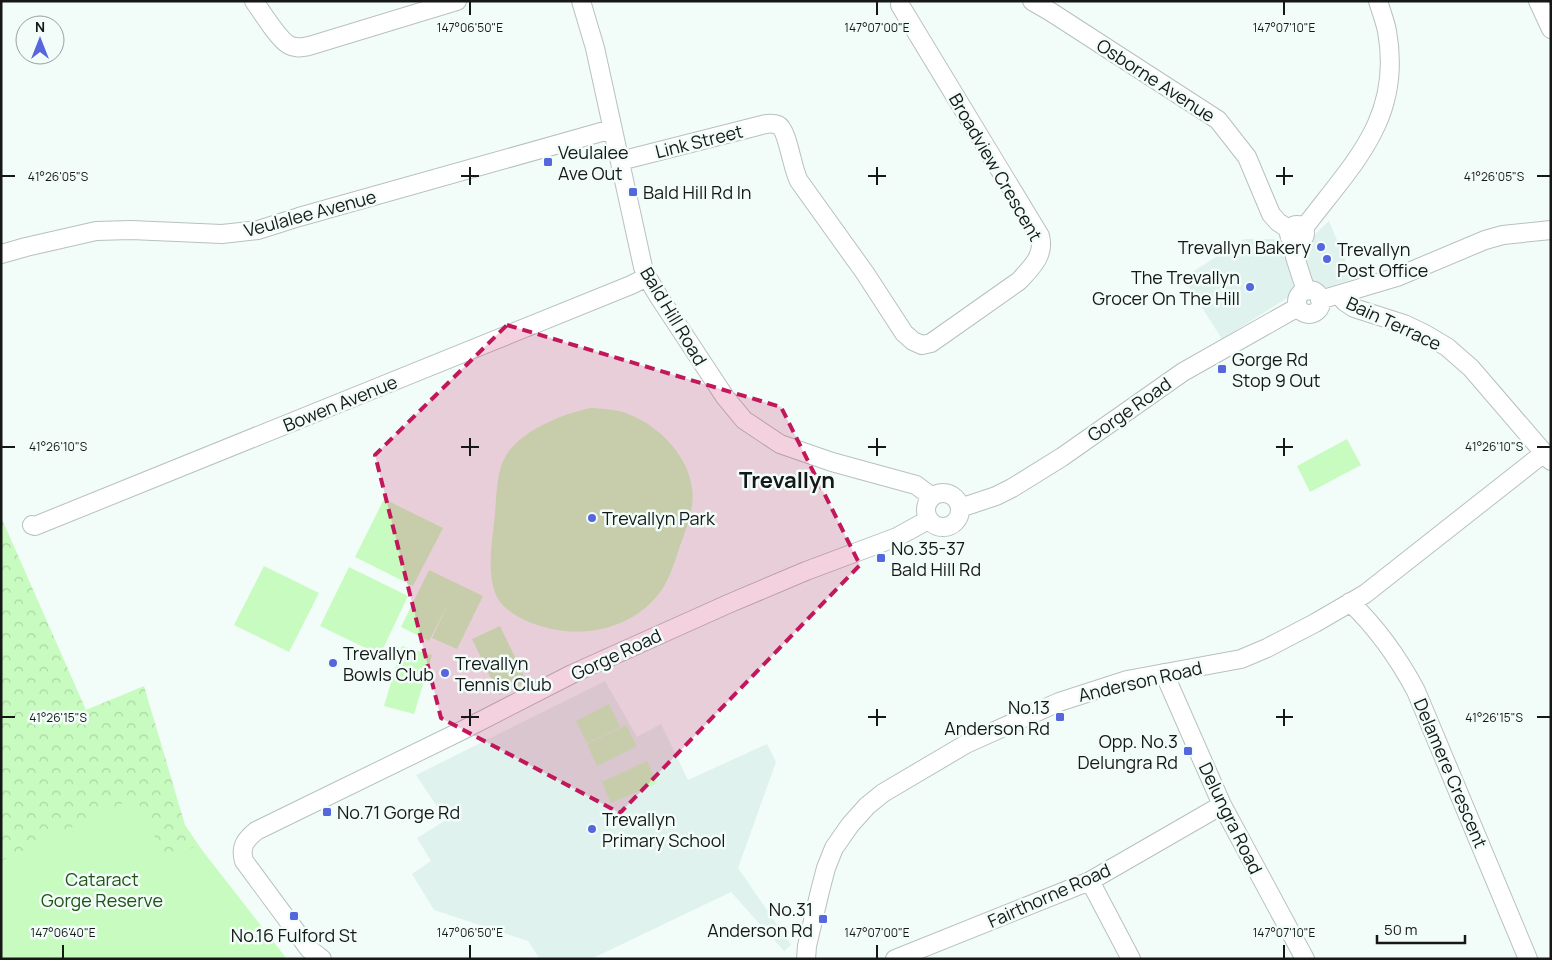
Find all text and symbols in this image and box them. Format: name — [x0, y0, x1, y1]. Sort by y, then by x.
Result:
north arrow — [15, 15, 65, 65]
text: N — [35, 17, 45, 36]
text: 147°06'50"E — [437, 19, 503, 36]
text: 147°07'00"E — [844, 19, 910, 36]
text: 147°07'10"E — [1253, 19, 1315, 36]
street label: Osborne Avenue — [1092, 33, 1220, 127]
street label: Broadview Crescent — [944, 89, 1048, 245]
street label: Link Street — [653, 119, 745, 163]
place label: Veulalee Ave Out — [558, 140, 628, 185]
marker: Veulalee Ave Out — [542, 156, 554, 168]
text: 41°26'05"S — [28, 168, 88, 185]
text: 41°26'05"S — [1464, 168, 1524, 185]
place label: Bald Hill Rd In — [643, 180, 752, 204]
street label: Veulalee Avenue — [241, 184, 379, 242]
marker: Bald Hill Rd In — [627, 186, 639, 198]
place label: Trevallyn Bakery — [1178, 235, 1311, 259]
place label: Trevallyn Post Office — [1337, 237, 1428, 282]
marker: Trevallyn Bakery — [1315, 241, 1327, 253]
marker: Trevallyn Post Office — [1321, 253, 1333, 265]
street label: Bald Hill Road — [635, 262, 713, 370]
place label: The Trevallyn Grocer On The Hill — [1092, 265, 1240, 310]
marker: The Trevallyn Grocer On The Hill — [1244, 281, 1256, 293]
street label: Bain Terrace — [1343, 291, 1445, 355]
place label: Gorge Rd Stop 9 Out — [1232, 347, 1321, 392]
marker: Gorge Rd Stop 9 Out — [1216, 363, 1228, 375]
street label: Bowen Avenue — [279, 369, 401, 437]
street label: Gorge Road — [1082, 371, 1176, 447]
text: 41°26'10"S — [29, 438, 87, 455]
text: 41°26'10"S — [1465, 438, 1523, 455]
district label: Trevallyn — [739, 465, 835, 495]
place label: Trevallyn Park — [602, 506, 716, 530]
marker: Trevallyn Park — [586, 512, 598, 524]
place label: No.35-37 Bald Hill Rd — [891, 536, 981, 581]
marker: No.35-37 Bald Hill Rd — [875, 552, 887, 564]
street label: Gorge Road — [567, 623, 665, 685]
place label: Trevallyn Bowls Club — [343, 641, 434, 686]
place label: Trevallyn Tennis Club — [455, 651, 552, 696]
street label: Anderson Road — [1076, 655, 1204, 707]
marker: Trevallyn Bowls Club — [327, 657, 339, 669]
marker: Trevallyn Tennis Club — [439, 667, 451, 679]
place label: No.13 Anderson Rd — [944, 695, 1050, 740]
street label: Delamere Crescent — [1409, 695, 1493, 851]
text: 41°26'15"S — [29, 709, 87, 726]
text: 41°26'15"S — [1465, 709, 1523, 726]
marker: No.13 Anderson Rd — [1054, 711, 1066, 723]
place label: Opp. No.3 Delungra Rd — [1077, 729, 1178, 774]
marker: Opp. No.3 Delungra Rd — [1182, 745, 1194, 757]
street label: Delungra Road — [1194, 758, 1268, 878]
place label: No.71 Gorge Rd — [337, 800, 460, 824]
marker: No.71 Gorge Rd — [321, 806, 333, 818]
place label: Trevallyn Primary School — [602, 807, 726, 852]
marker: Trevallyn Primary School — [586, 823, 598, 835]
street label: Fairthorne Road — [984, 857, 1114, 933]
park label: Cataract Gorge Reserve — [41, 867, 163, 912]
place label: No.31 Anderson Rd — [707, 897, 813, 942]
marker: No.16 Fulford St — [288, 910, 300, 922]
scale bar — [1377, 912, 1464, 944]
marker: No.31 Anderson Rd — [817, 913, 829, 925]
text: 50 m — [1384, 919, 1418, 940]
place label: No.16 Fulford St — [231, 923, 357, 947]
text: 147°06'40"E — [30, 924, 96, 941]
text: 147°06'50"E — [437, 924, 503, 941]
text: 147°07'00"E — [844, 924, 910, 941]
text: 147°07'10"E — [1253, 924, 1315, 941]

